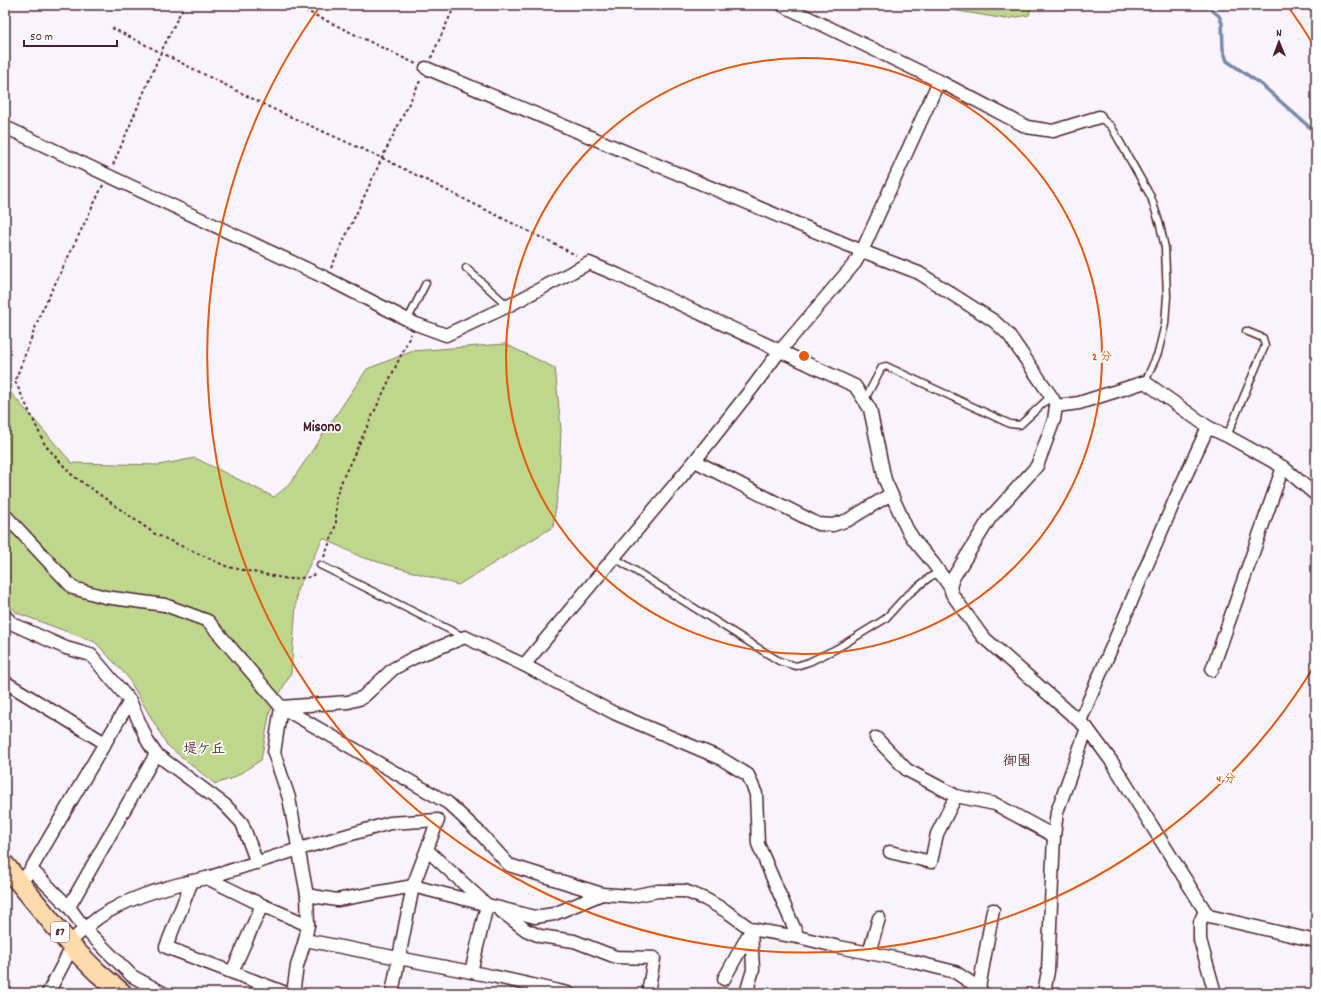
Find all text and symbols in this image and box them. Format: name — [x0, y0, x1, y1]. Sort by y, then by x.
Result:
scale bar — [24, 22, 117, 48]
north arrow — [1259, 22, 1299, 62]
text: N — [1276, 26, 1282, 42]
text: 50 m — [30, 29, 53, 46]
centre of rings — [797, 349, 811, 363]
text: 2 分 — [1092, 349, 1112, 366]
district label: Misono — [303, 417, 341, 439]
district label: 堤ケ丘 — [183, 740, 225, 760]
district label: 御園 — [1003, 752, 1031, 772]
text: 4 分 — [1216, 771, 1236, 788]
road number: 87 — [51, 922, 69, 942]

